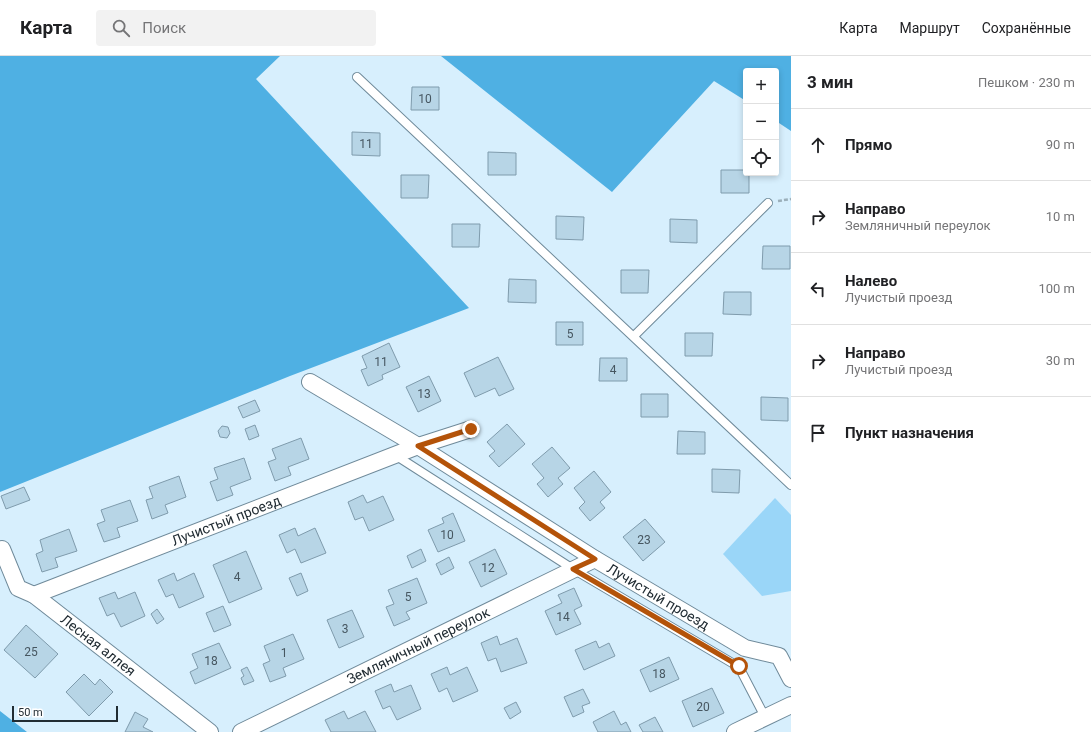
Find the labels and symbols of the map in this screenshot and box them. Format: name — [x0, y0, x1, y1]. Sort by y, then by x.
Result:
house number: 10 — [418, 92, 432, 106]
house number: 11 — [359, 137, 373, 151]
house number: 5 — [567, 327, 574, 341]
house number: 11 — [374, 355, 388, 369]
house number: 4 — [610, 363, 617, 377]
house number: 13 — [417, 387, 431, 401]
route end — [462, 420, 480, 438]
street label: Лучистый проезд — [169, 492, 283, 549]
house number: 10 — [440, 528, 454, 542]
house number: 23 — [637, 533, 651, 547]
street label: Лучистый проезд — [604, 560, 713, 633]
house number: 12 — [481, 561, 495, 575]
house number: 4 — [234, 570, 241, 584]
house number: 5 — [405, 590, 412, 604]
street label: Земляничный переулок — [344, 604, 492, 687]
house number: 14 — [556, 610, 570, 624]
street label: Лесная аллея — [58, 611, 139, 679]
house number: 3 — [342, 622, 348, 636]
house number: 25 — [24, 645, 38, 659]
house number: 1 — [281, 646, 287, 660]
house number: 18 — [204, 654, 218, 668]
route start — [730, 657, 748, 675]
house number: 18 — [652, 667, 666, 681]
house number: 20 — [696, 700, 710, 714]
scale bar — [12, 704, 118, 723]

